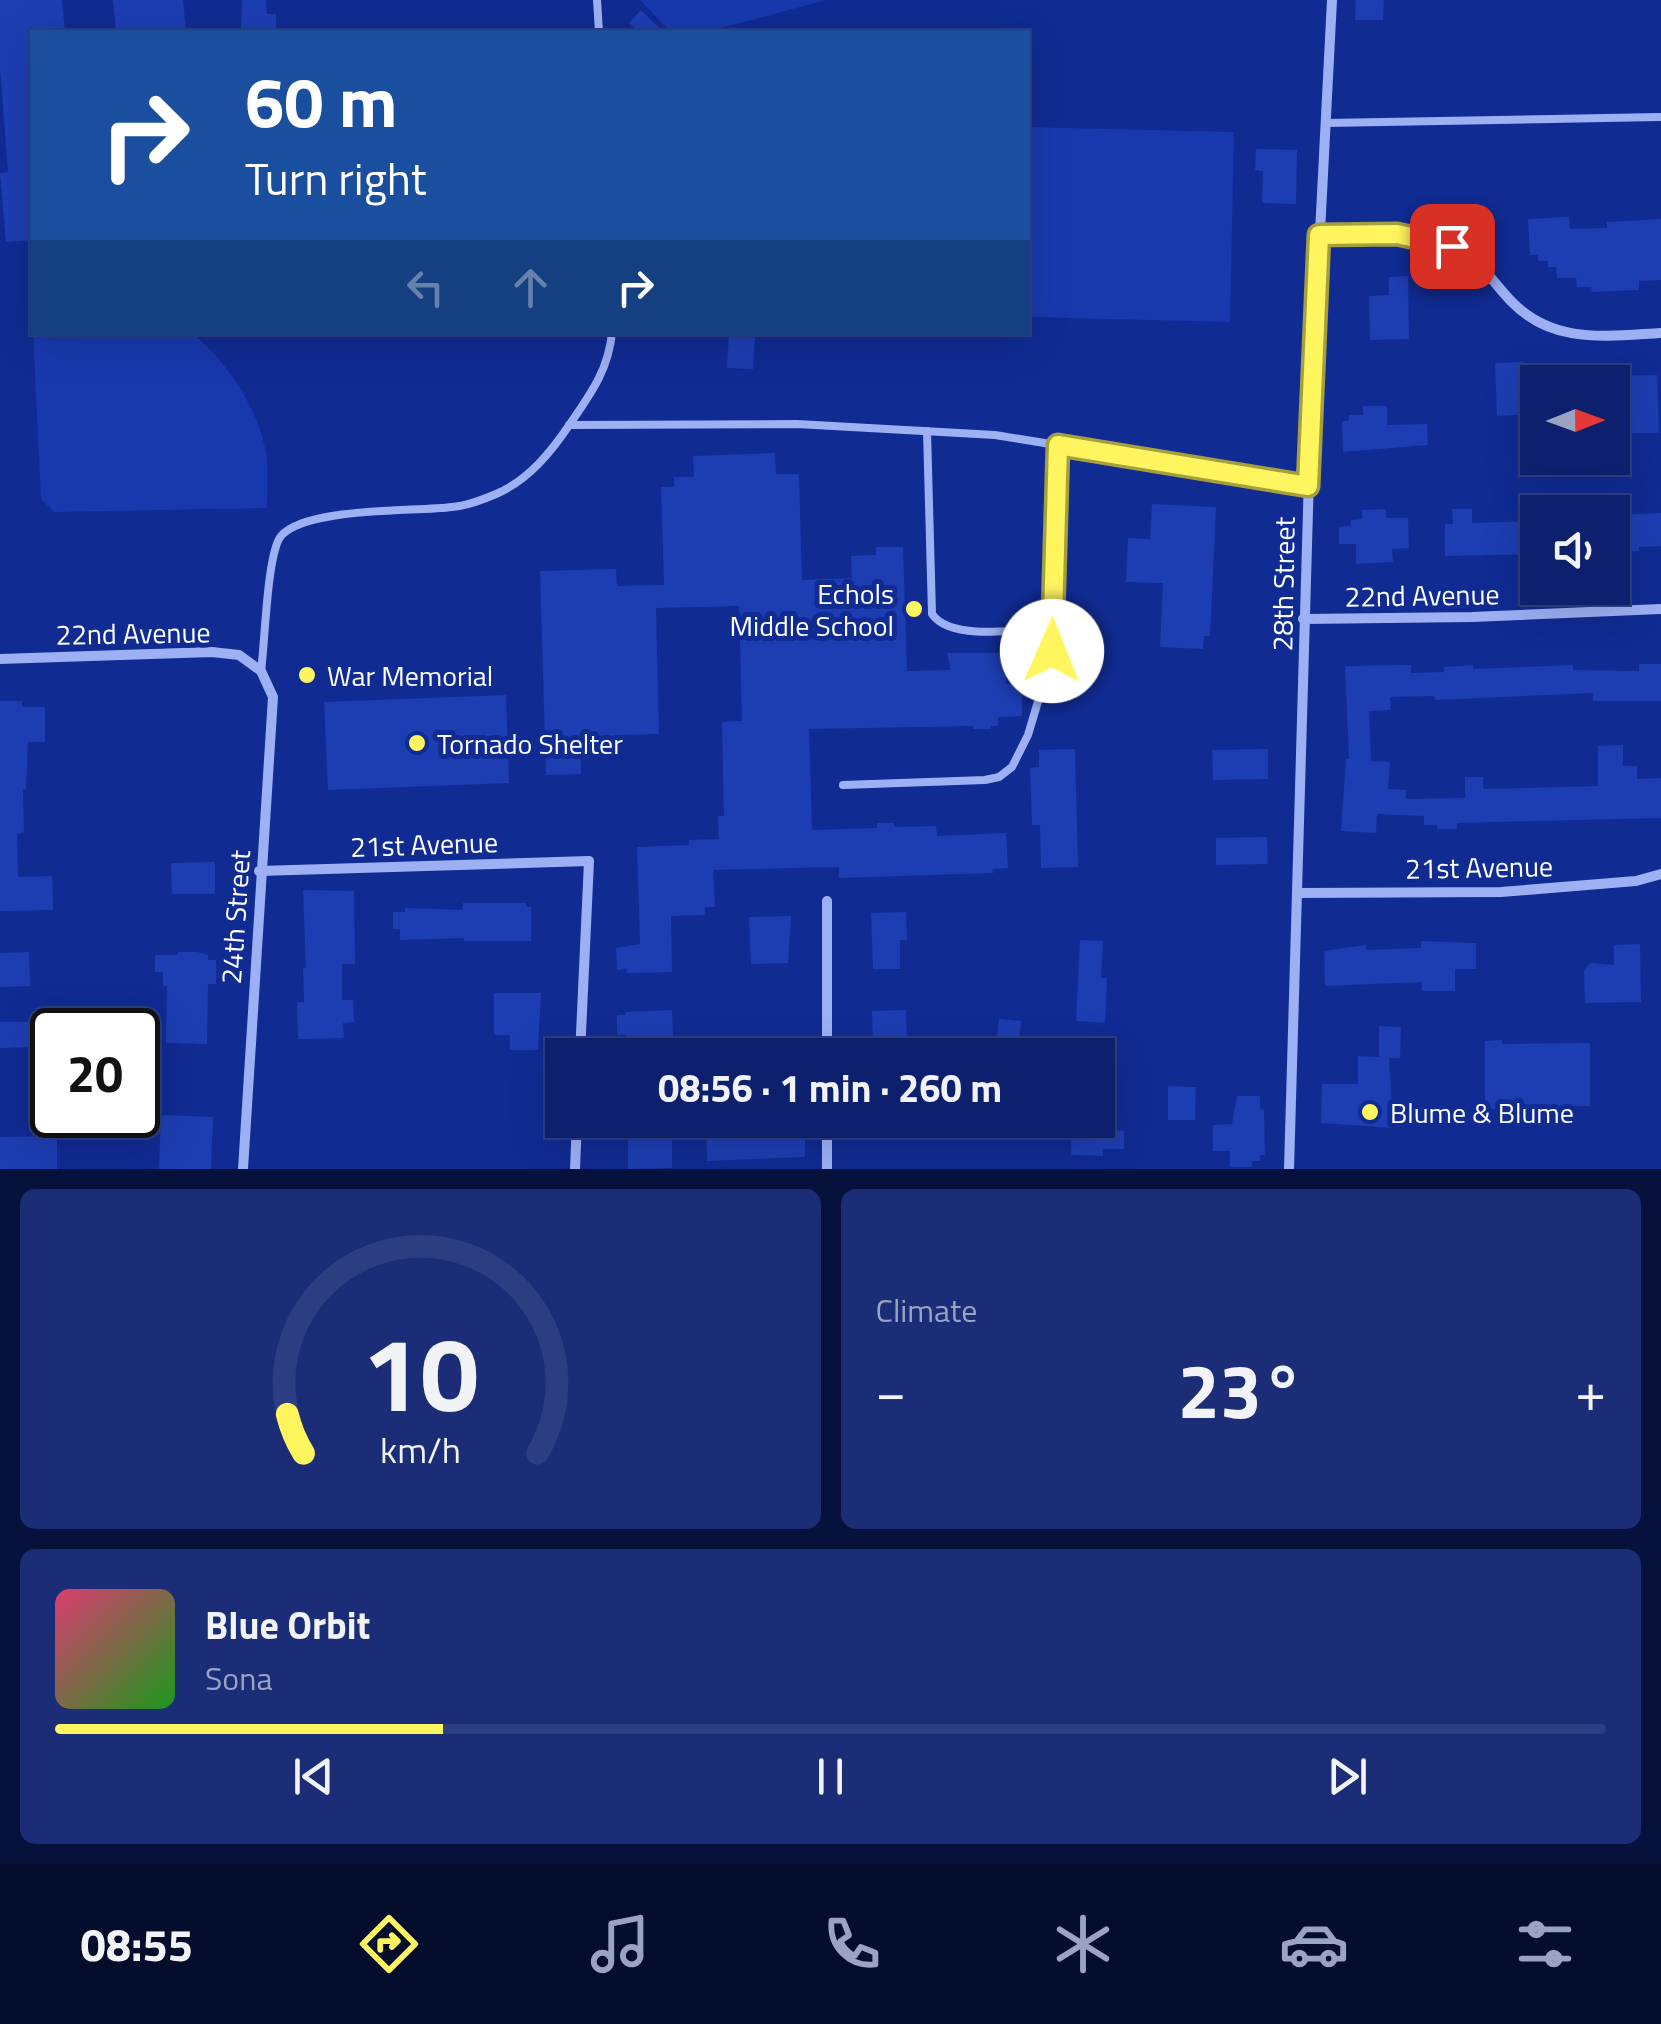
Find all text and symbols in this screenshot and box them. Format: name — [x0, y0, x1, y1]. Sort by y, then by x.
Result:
text: 60 m — [245, 48, 398, 154]
icon: right — [80, 70, 210, 200]
text: Turn right — [245, 144, 427, 212]
pin — [1410, 204, 1495, 289]
icon: arrive — [1425, 219, 1480, 274]
icon: left — [398, 260, 453, 315]
icon: ahead — [503, 260, 558, 315]
icon: right — [608, 260, 663, 315]
north arrow — [1520, 365, 1630, 475]
map controls — [1520, 365, 1630, 605]
button: sound — [1520, 495, 1630, 605]
street label: 28th Street — [1260, 516, 1306, 652]
place label: Echols Middle School — [729, 572, 894, 647]
street label: 22nd Avenue — [1344, 572, 1500, 618]
marker: Echols Middle School — [903, 598, 925, 620]
position arrow — [1000, 599, 1104, 703]
street label: 22nd Avenue — [55, 610, 211, 656]
place label: War Memorial — [327, 654, 493, 697]
marker: War Memorial — [296, 664, 318, 686]
place label: Tornado Shelter — [437, 722, 623, 765]
marker: Tornado Shelter — [406, 732, 428, 754]
street label: 21st Avenue — [349, 820, 499, 868]
street label: 21st Avenue — [1405, 844, 1553, 890]
street label: 24th Street — [209, 848, 261, 986]
speed limit sign: 20 — [30, 1008, 160, 1138]
text: 08:56 · 1 min · 260 m — [658, 1059, 1002, 1117]
place label: Blume & Blume — [1390, 1091, 1574, 1134]
marker: Blume & Blume — [1359, 1101, 1381, 1123]
text: Climate — [876, 1286, 977, 1334]
text: 10 — [362, 1293, 478, 1451]
text: 23° — [1178, 1333, 1304, 1447]
text: − — [876, 1349, 906, 1432]
text: + — [1575, 1349, 1606, 1432]
text: km/h — [380, 1422, 461, 1477]
text: Blue Orbit — [205, 1596, 370, 1654]
text: Sona — [205, 1654, 272, 1702]
icon: previous — [286, 1749, 341, 1804]
icon: pause — [803, 1749, 858, 1804]
icon: next — [1320, 1749, 1375, 1804]
icon: directions — [354, 1909, 424, 1979]
icon: music — [585, 1909, 655, 1979]
icon: phone — [817, 1909, 887, 1979]
icon: climate — [1048, 1909, 1118, 1979]
icon: car — [1279, 1909, 1349, 1979]
icon: filters — [1510, 1909, 1580, 1979]
text: 08:55 — [81, 1910, 193, 1978]

